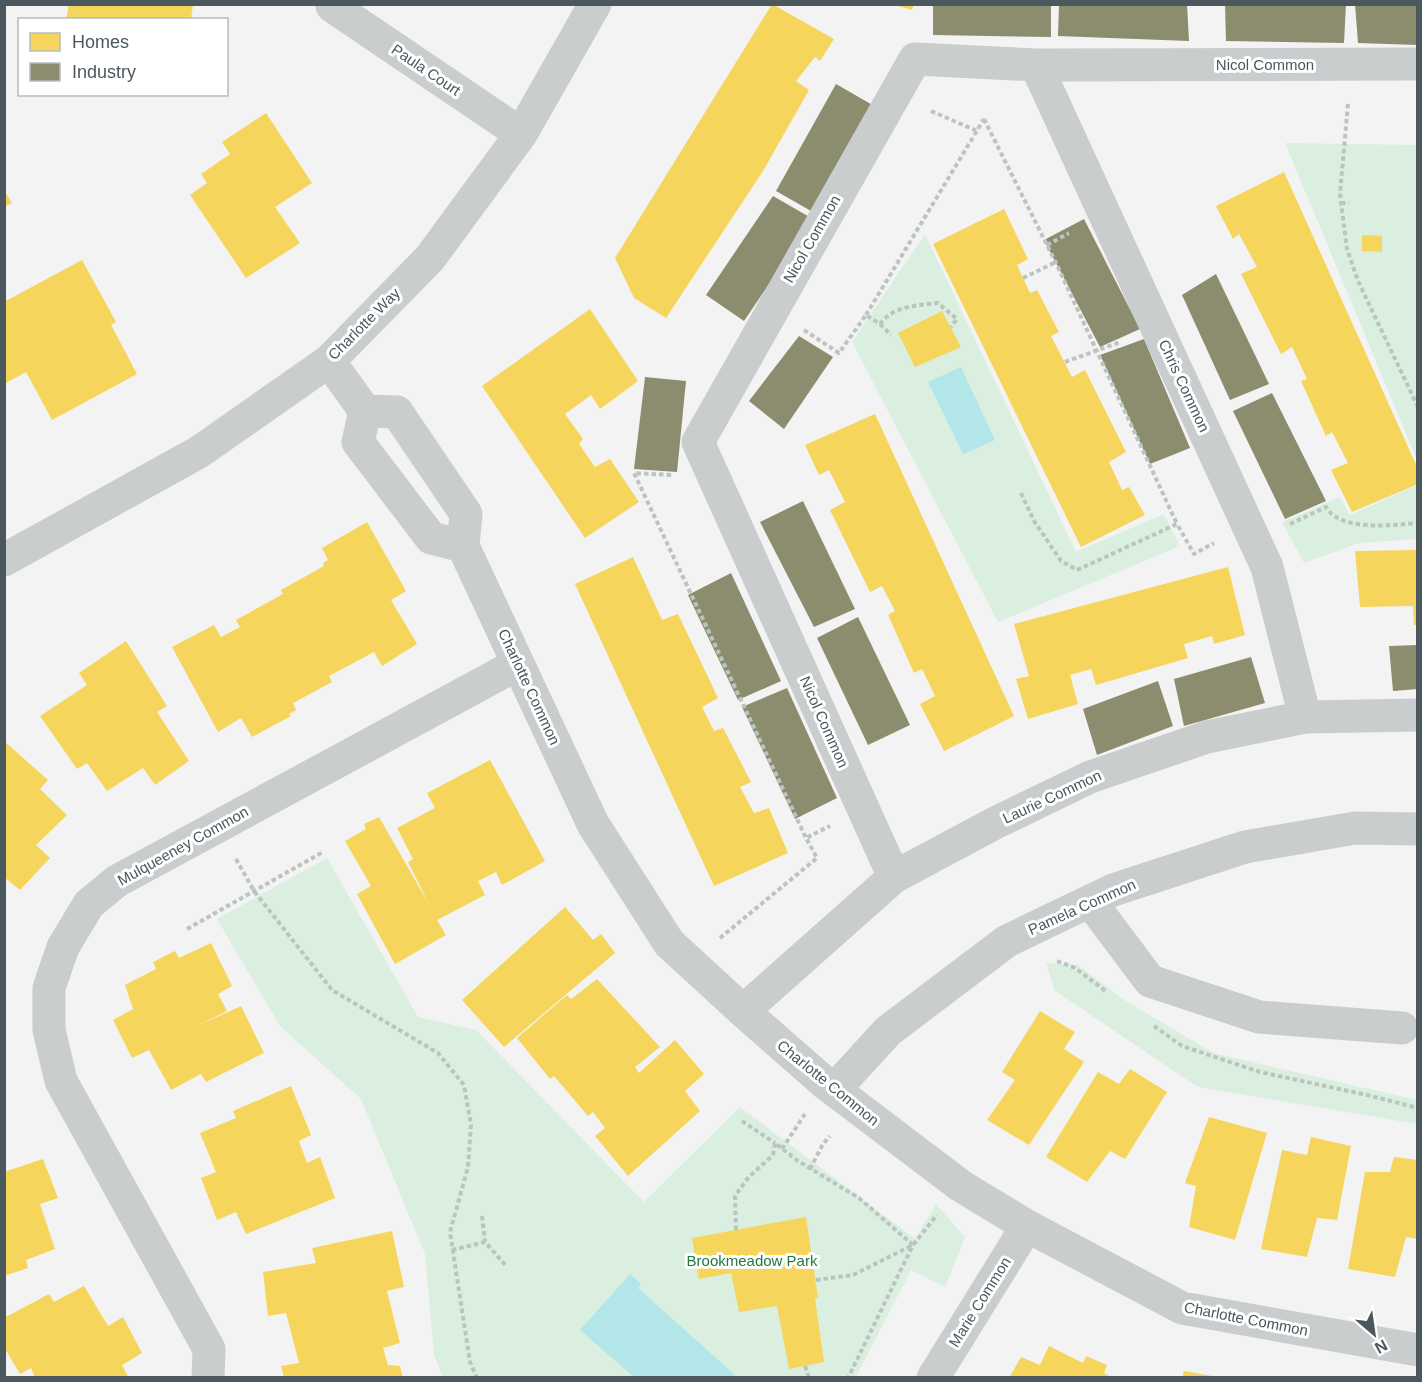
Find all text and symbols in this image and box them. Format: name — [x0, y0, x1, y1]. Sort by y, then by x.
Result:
legend — [18, 18, 228, 96]
text: Homes — [72, 32, 129, 52]
street label: Paula Court — [389, 40, 465, 99]
street label: Nicol Common — [1216, 56, 1314, 73]
text: Industry — [72, 62, 136, 82]
street label: Nicol Common — [780, 192, 844, 286]
street label: Charlotte Way — [324, 284, 403, 363]
street label: Chris Common — [1156, 337, 1213, 435]
street label: Charlotte Common — [495, 626, 564, 747]
street label: Nicol Common — [797, 673, 852, 770]
street label: Laurie Common — [1000, 766, 1104, 827]
street label: Mulqueeney Common — [114, 803, 251, 889]
street label: Pamela Common — [1025, 875, 1138, 938]
street label: Charlotte Common — [774, 1036, 883, 1129]
park label: Brookmeadow Park — [687, 1252, 818, 1269]
street label: Marie Common — [945, 1254, 1014, 1350]
street label: Charlotte Common — [1183, 1298, 1310, 1339]
north arrow — [1344, 1304, 1404, 1364]
text: N — [1372, 1336, 1390, 1357]

